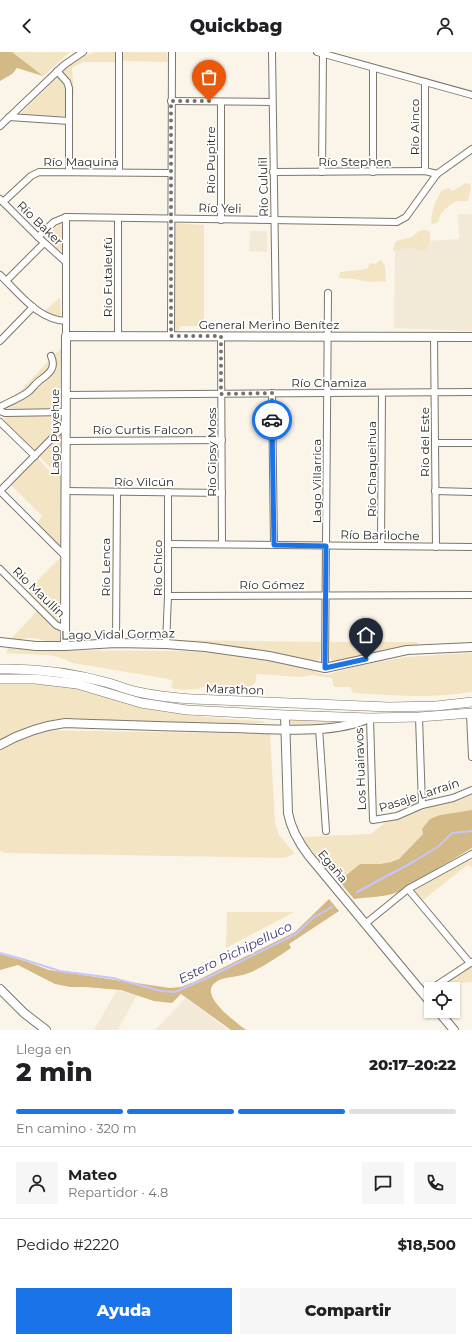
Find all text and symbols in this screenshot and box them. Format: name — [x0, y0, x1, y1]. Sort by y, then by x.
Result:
icon: back — [16, 15, 38, 37]
text: Quickbag — [190, 15, 282, 37]
icon: person — [434, 15, 456, 37]
pin — [192, 60, 226, 101]
icon: bag — [198, 66, 220, 88]
street label: Río Ainco — [407, 99, 422, 155]
street label: Río Pupitre — [203, 126, 218, 194]
street label: Río Maquina — [43, 154, 119, 169]
street label: Río Stephen — [318, 154, 392, 169]
street label: Río Cululil — [255, 157, 271, 217]
street label: Río Baker — [14, 198, 66, 249]
street label: Río Yeli — [198, 200, 242, 216]
street label: Río Futaleufú — [100, 237, 115, 317]
street label: General Merino Benítez — [199, 317, 339, 332]
street label: Río Chamiza — [291, 375, 367, 390]
street label: Lago Puyehue — [47, 389, 62, 475]
courier — [252, 400, 292, 440]
street label: Río Gipsy Moss — [204, 407, 219, 497]
street label: Río del Este — [417, 407, 432, 477]
icon: car — [261, 409, 283, 431]
street label: Río Chaqueihua — [364, 421, 379, 517]
street label: Río Curtis Falcon — [93, 422, 193, 437]
street label: Lago Villarrica — [309, 439, 324, 523]
street label: Río Vilcún — [114, 474, 174, 489]
street label: Río Bariloche — [340, 527, 420, 543]
street label: Río Lenca — [98, 538, 113, 596]
street label: Río Chico — [150, 540, 165, 596]
street label: Rio Maullín — [10, 563, 68, 621]
street label: Río Gómez — [239, 577, 305, 592]
pin — [349, 618, 383, 659]
icon: home — [355, 624, 377, 646]
street label: Lago Vidal Gormaz — [61, 626, 175, 642]
street label: Marathon — [205, 680, 265, 698]
street label: Los Huairavos — [351, 727, 369, 811]
street label: Pasaje Larraín — [377, 775, 461, 815]
street label: Egaña — [315, 846, 351, 886]
water label: Estero Pichipelluco — [176, 918, 294, 986]
map controls — [424, 982, 460, 1018]
button: locate — [424, 982, 460, 1018]
text: Llega en — [16, 1041, 72, 1057]
text: 20:17–20:22 — [369, 1055, 456, 1074]
text: 2 min — [16, 1056, 93, 1088]
text: En camino · 320 m — [16, 1120, 137, 1136]
button: person — [16, 1162, 58, 1204]
button: chat — [362, 1162, 404, 1204]
button: phone — [414, 1162, 456, 1204]
text: Mateo — [68, 1165, 117, 1184]
text: Repartidor · 4.8 — [68, 1184, 168, 1200]
text: Pedido #2220 — [16, 1235, 119, 1254]
text: $18,500 — [397, 1235, 456, 1254]
button: Ayuda — [16, 1288, 232, 1334]
button: Compartir — [240, 1288, 456, 1334]

